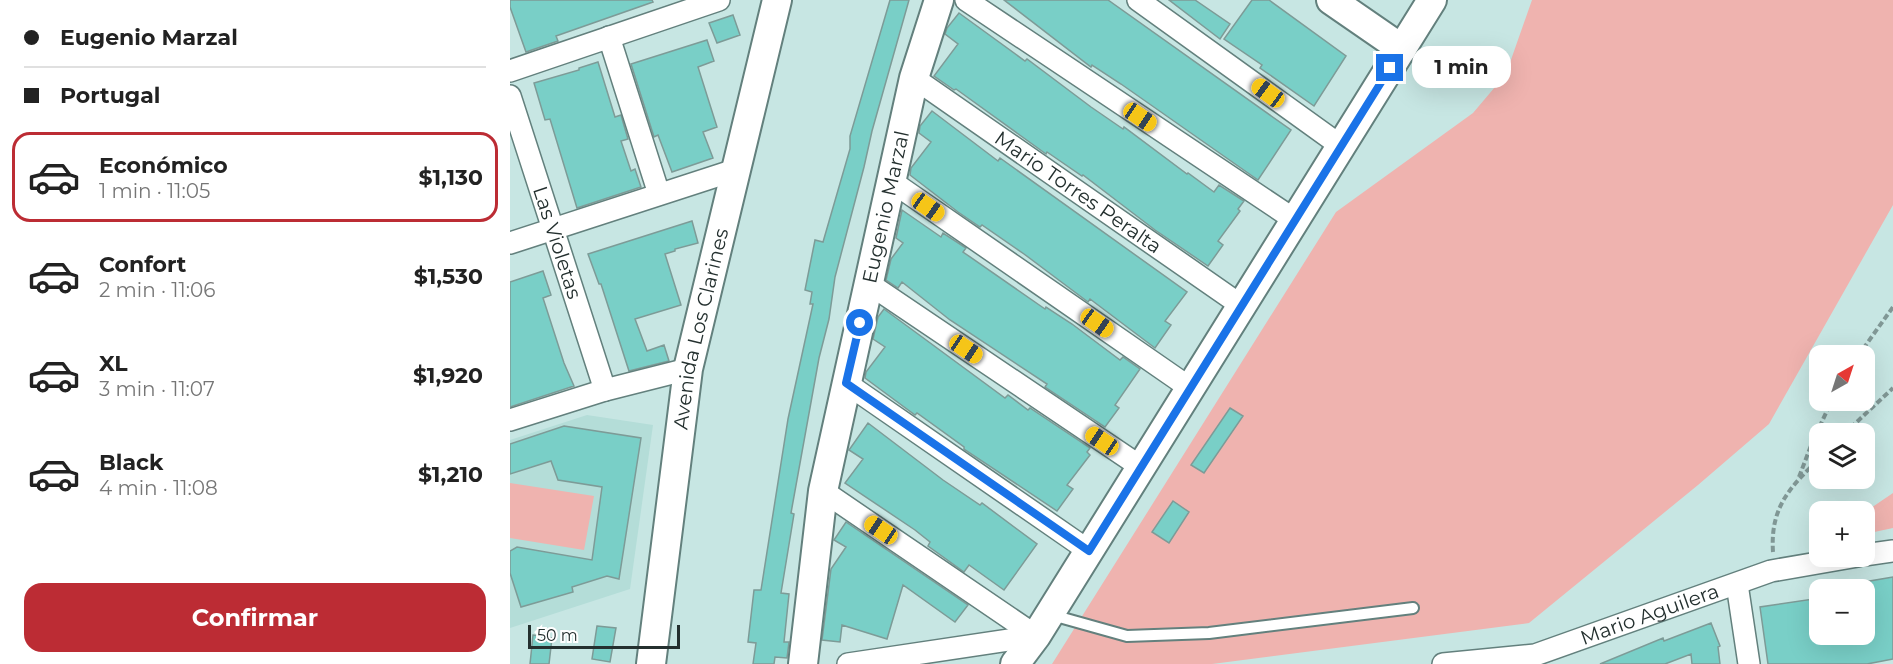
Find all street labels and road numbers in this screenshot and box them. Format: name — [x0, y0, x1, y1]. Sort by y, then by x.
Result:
street label: Mario Torres Peralta — [990, 126, 1166, 258]
street label: Eugenio Marzal — [857, 128, 914, 286]
street label: Las Violetas — [528, 183, 587, 302]
street label: Avenida Los Clarines — [669, 226, 734, 431]
street label: Mario Aguilera — [1577, 579, 1722, 650]

